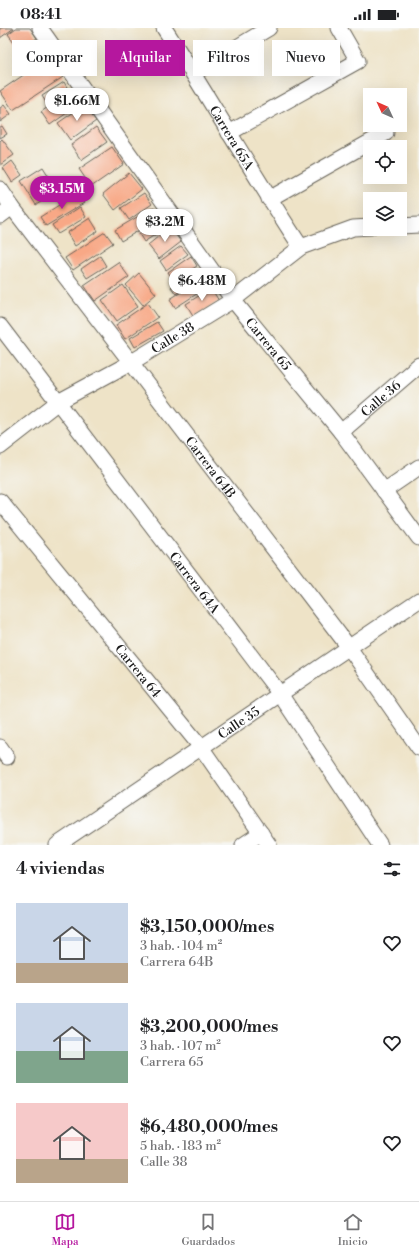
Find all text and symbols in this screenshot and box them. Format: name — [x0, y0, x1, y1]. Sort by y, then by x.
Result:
text: 08:41 — [20, 5, 62, 24]
chip: Comprar — [12, 40, 97, 76]
chip: Alquilar — [105, 40, 185, 76]
chip: Filtros — [193, 40, 264, 76]
chip: Nuevo — [272, 40, 340, 76]
pin: $1.66M — [44, 88, 110, 122]
north arrow — [363, 88, 407, 132]
map controls — [363, 88, 407, 236]
text: $1.66M — [54, 93, 100, 109]
street label: Carrera 65A — [206, 103, 258, 174]
button: locate — [363, 140, 407, 184]
pin: $3.15M — [29, 176, 95, 210]
text: $3.15M — [39, 181, 85, 197]
button: layers — [363, 192, 407, 236]
pin: $3.2M — [137, 209, 193, 243]
text: $3.2M — [145, 214, 185, 230]
pin: $6.48M — [169, 268, 235, 302]
text: $6.48M — [178, 273, 226, 289]
street label: Carrera 65 — [242, 315, 294, 374]
street label: Calle 38 — [148, 319, 197, 357]
street label: Calle 36 — [358, 377, 404, 420]
street label: Carrera 64B — [182, 434, 239, 502]
street label: Carrera 64A — [166, 549, 223, 618]
street label: Carrera 64 — [111, 641, 164, 701]
street label: Calle 35 — [215, 703, 263, 743]
text: 4 viviendas — [16, 858, 104, 880]
icon: filters — [381, 858, 403, 880]
text: $3,150,000/mes — [140, 916, 274, 938]
icon: home — [48, 919, 96, 967]
icon: heart — [381, 932, 403, 954]
text: 3 hab. · 104 m² — [140, 938, 222, 954]
text: Carrera 64B — [140, 954, 213, 970]
text: $3,200,000/mes — [140, 1016, 278, 1038]
icon: home — [48, 1019, 96, 1067]
icon: heart — [381, 1032, 403, 1054]
text: 3 hab. · 107 m² — [140, 1038, 221, 1054]
text: Carrera 65 — [140, 1054, 203, 1070]
text: $6,480,000/mes — [140, 1116, 278, 1138]
icon: home — [48, 1119, 96, 1167]
icon: heart — [381, 1132, 403, 1154]
text: 5 hab. · 183 m² — [140, 1138, 221, 1154]
text: Calle 38 — [140, 1154, 188, 1170]
tab: Mapa — [51, 1211, 79, 1249]
tab: Guardados — [181, 1211, 235, 1249]
tab: Inicio — [338, 1211, 368, 1249]

